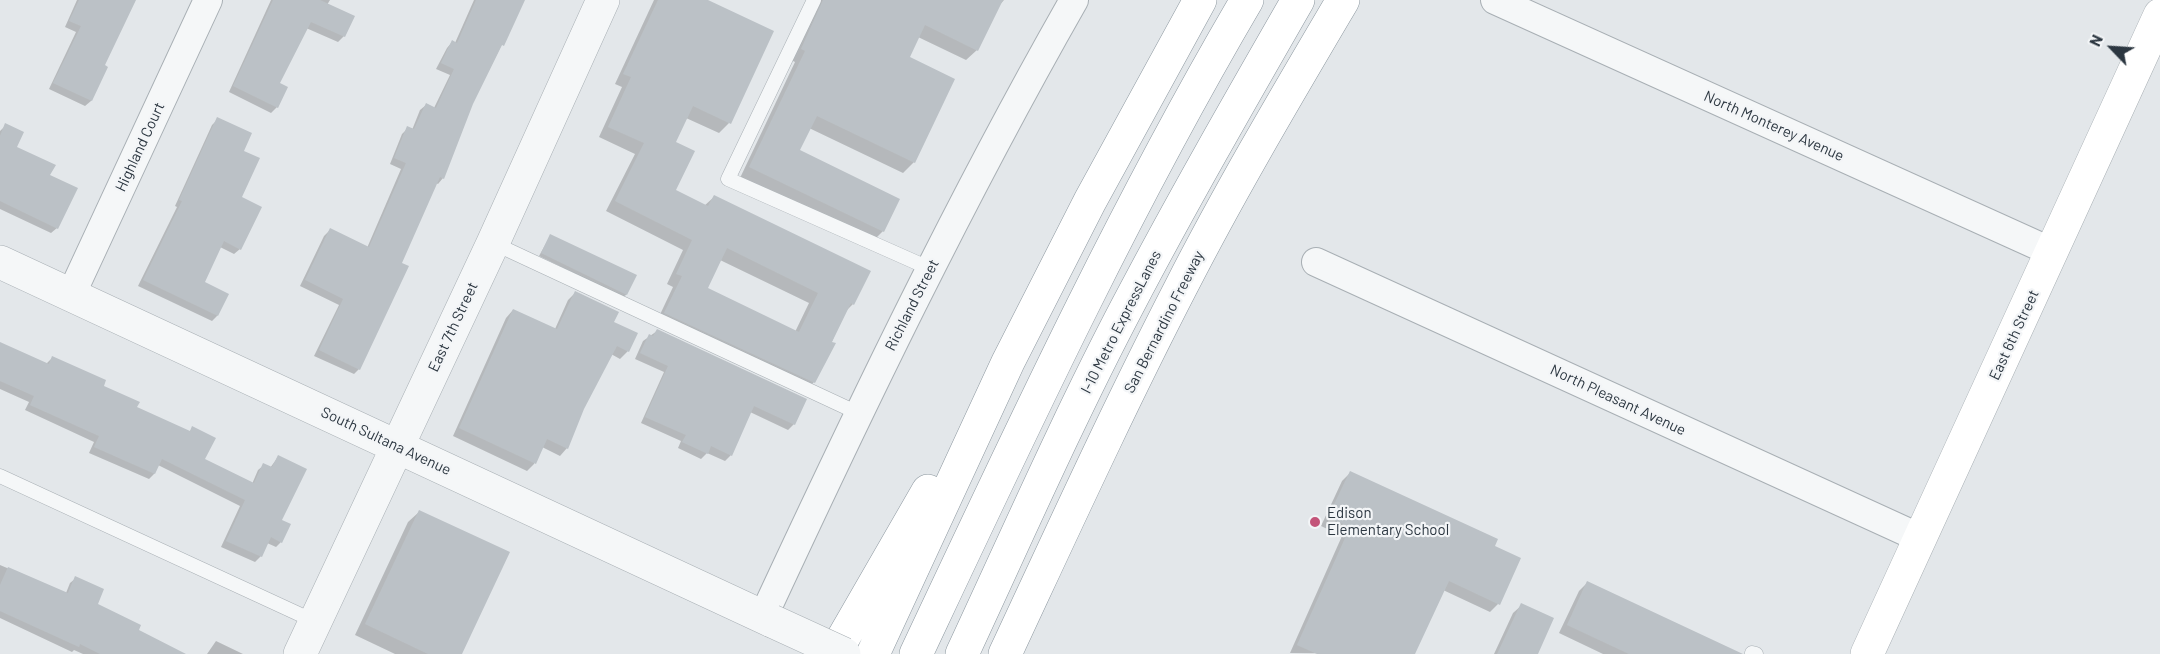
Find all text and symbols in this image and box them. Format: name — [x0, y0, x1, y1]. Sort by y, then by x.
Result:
north arrow — [2082, 18, 2142, 78]
text: N — [2084, 31, 2106, 49]
street label: North Monterey Avenue — [1701, 87, 1847, 165]
street label: Highland Court — [111, 99, 169, 195]
street label: I-10 Metro ExpressLanes — [1077, 247, 1165, 397]
street label: San Bernardino Freeway — [1120, 248, 1208, 396]
street label: Richland Street — [881, 256, 943, 354]
street label: East 7th Street — [424, 279, 482, 375]
street label: East 6th Street — [1985, 287, 2043, 383]
street label: North Pleasant Avenue — [1547, 361, 1689, 439]
street label: South Sultana Avenue — [318, 403, 454, 479]
place label: Edison Elementary School — [1327, 504, 1449, 539]
marker: Edison Elementary School — [1308, 515, 1322, 529]

